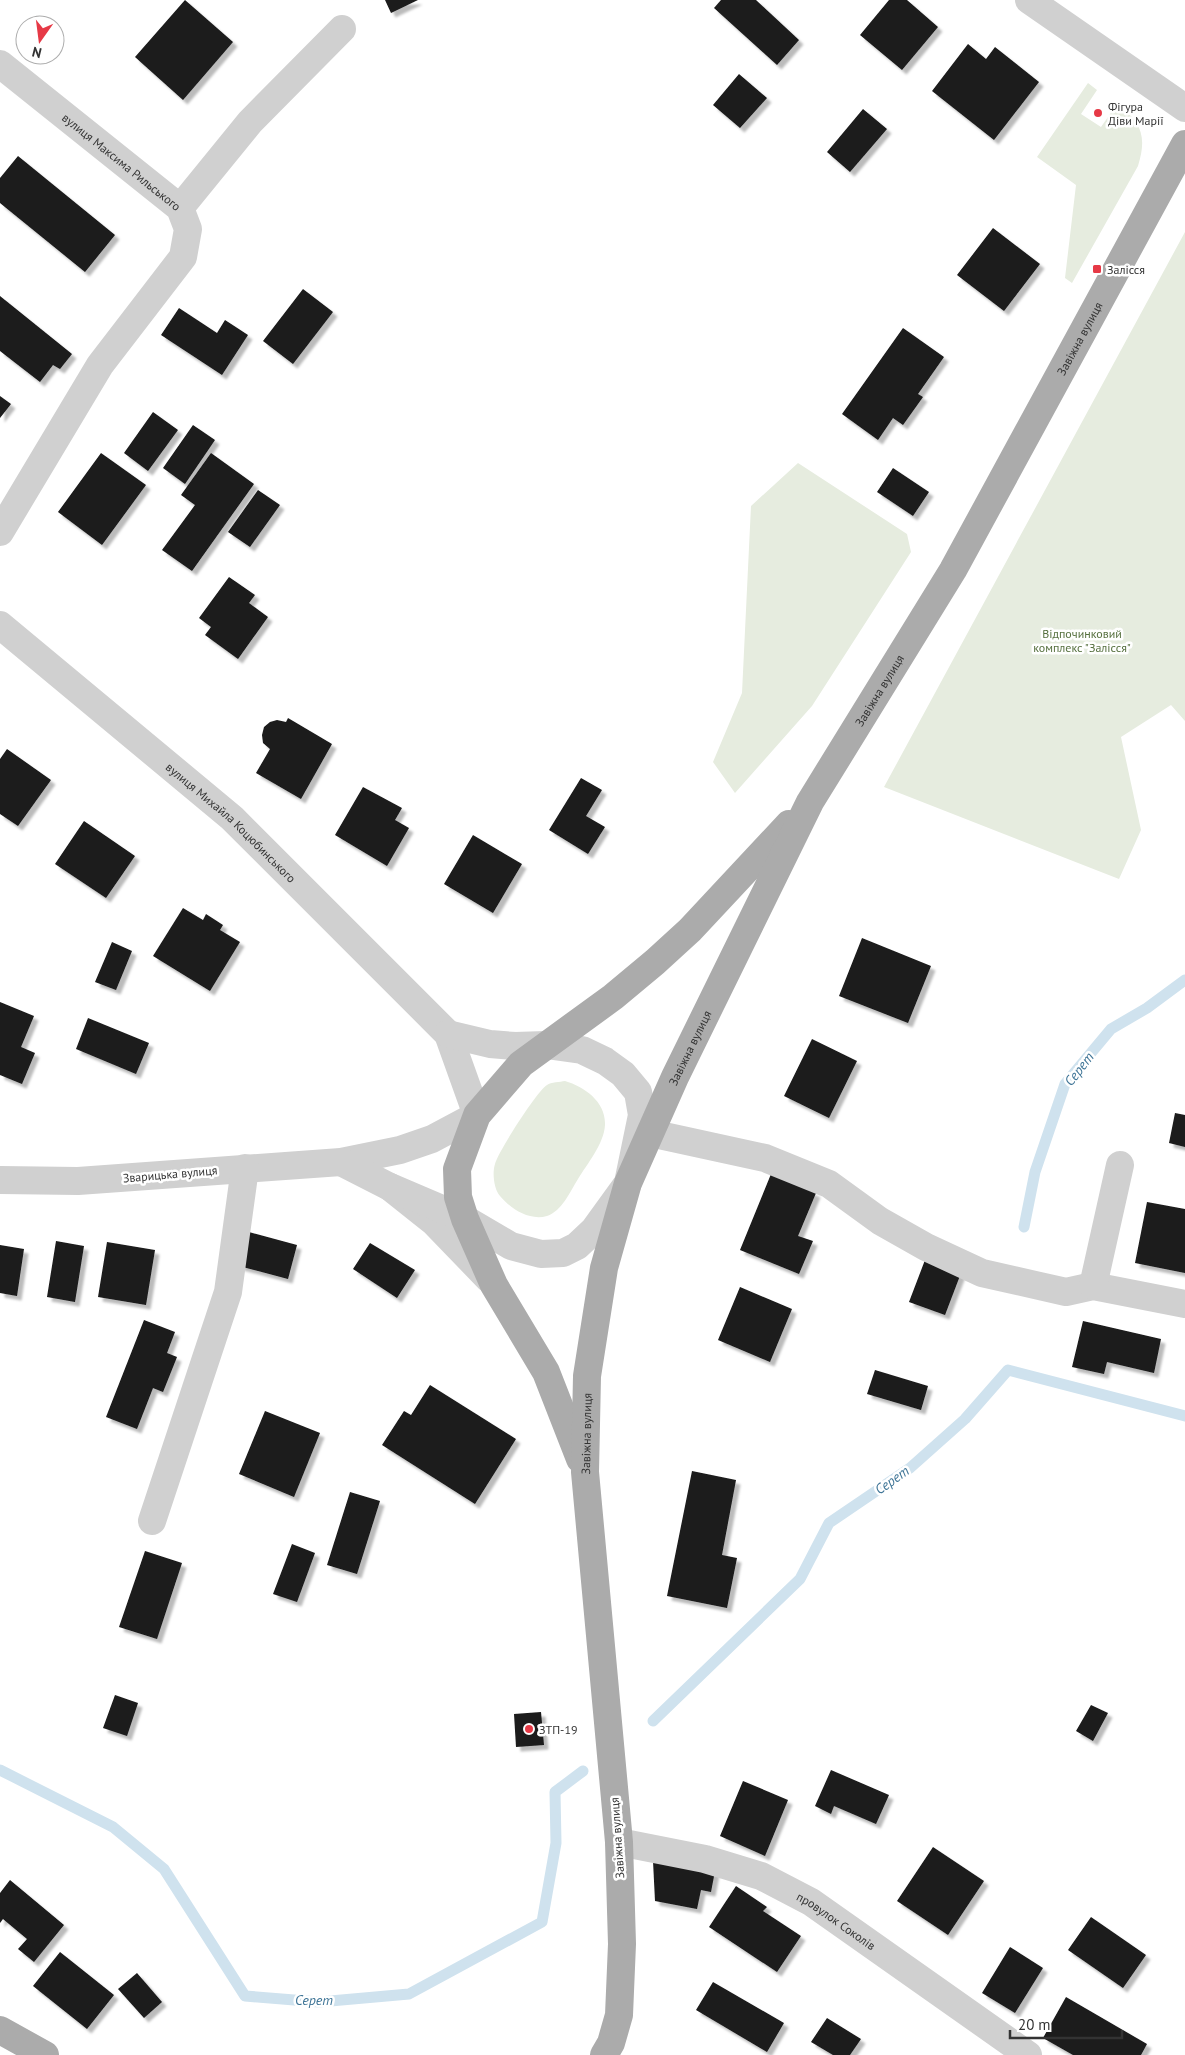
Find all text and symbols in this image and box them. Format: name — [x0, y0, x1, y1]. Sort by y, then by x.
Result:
north arrow — [15, 15, 65, 65]
text: N — [30, 43, 43, 62]
place label: Фігура Діви Марії — [1108, 99, 1163, 128]
marker: Фігура Діви Марії — [1092, 107, 1104, 119]
street label: вулиця Максима Рильського — [59, 109, 184, 213]
place label: Залісся — [1107, 262, 1145, 277]
marker: Залісся — [1091, 263, 1103, 275]
street label: Завіжна вулиця — [1053, 299, 1105, 378]
park label: Відпочинковий комплекс "Залісся" — [1033, 626, 1131, 655]
street label: Завіжна вулиця — [851, 652, 907, 729]
street label: вулиця Михайла Коцюбинського — [163, 759, 299, 885]
street label: Завіжна вулиця — [665, 1008, 714, 1087]
water label: Серет — [1060, 1048, 1098, 1089]
street label: Зварицька вулиця — [122, 1162, 218, 1186]
street label: Завіжна вулиця — [577, 1393, 594, 1475]
water label: Серет — [871, 1462, 913, 1498]
place label: ЗТП-19 — [539, 1722, 577, 1737]
marker: ЗТП-19 — [523, 1723, 535, 1735]
street label: Завіжна вулиця — [607, 1797, 627, 1879]
street label: провулок Соколів — [794, 1889, 879, 1953]
water label: Серет — [295, 1991, 333, 2009]
scale bar — [1010, 2008, 1122, 2040]
text: 20 m — [1018, 2015, 1051, 2034]

